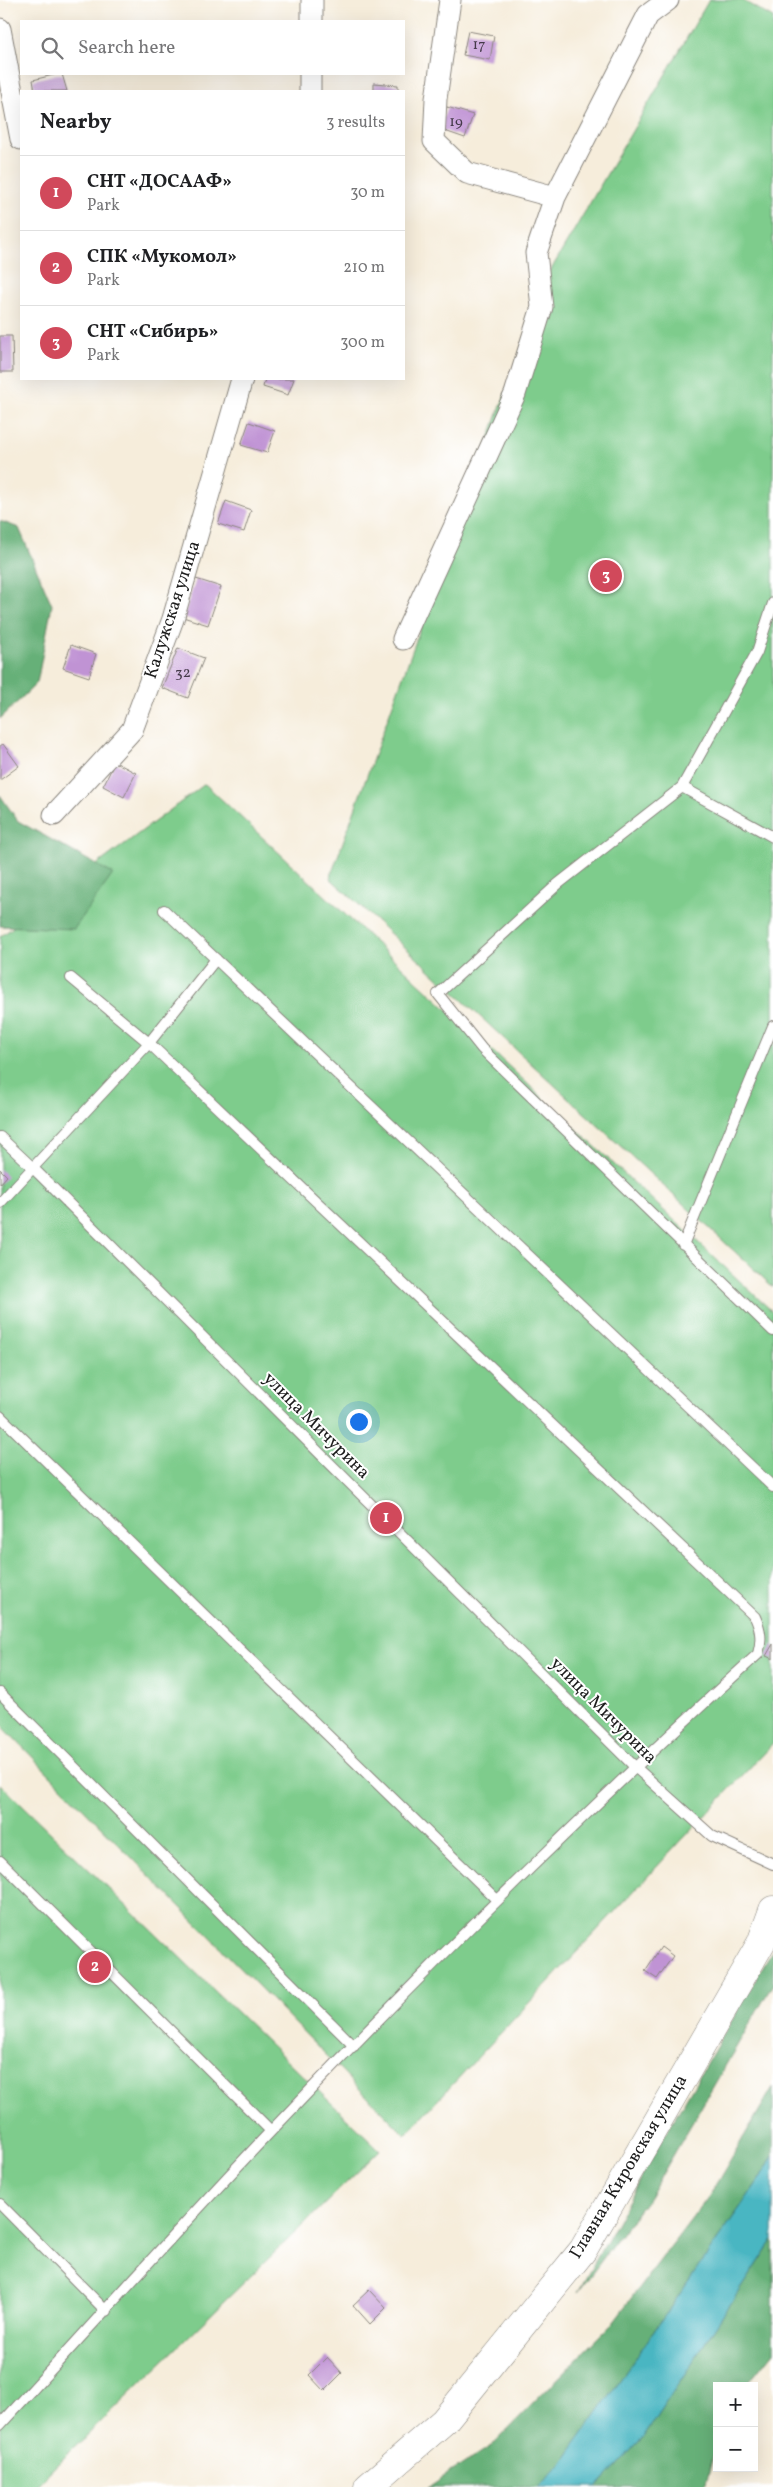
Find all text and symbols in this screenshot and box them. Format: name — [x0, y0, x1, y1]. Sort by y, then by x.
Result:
search box — [20, 20, 405, 75]
icon: search — [38, 34, 66, 62]
text: Search here — [78, 35, 175, 61]
house number: 17 — [472, 35, 486, 56]
text: Nearby — [40, 108, 111, 137]
text: 3 results — [326, 112, 385, 134]
house number: 19 — [449, 112, 463, 133]
text: СНТ «ДОСААФ» — [87, 169, 232, 195]
text: 1 — [53, 182, 59, 204]
text: 30 m — [350, 182, 385, 204]
text: Park — [87, 195, 120, 217]
text: СПК «Мукомол» — [87, 244, 237, 270]
text: 2 — [52, 257, 60, 279]
text: 210 m — [343, 257, 385, 279]
text: Park — [87, 270, 120, 292]
text: СНТ «Сибирь» — [87, 319, 219, 345]
text: 3 — [52, 332, 60, 354]
text: 300 m — [340, 332, 385, 354]
text: Park — [87, 345, 120, 367]
street label: Калужская улица — [139, 538, 207, 682]
pin: 3 — [590, 557, 622, 595]
house number: 32 — [175, 663, 191, 684]
street label: улица Мичурина — [257, 1367, 375, 1485]
your location — [346, 1409, 372, 1435]
pin: 1 — [370, 1499, 402, 1537]
street label: улица Мичурина — [544, 1652, 662, 1770]
pin: 2 — [79, 1948, 111, 1986]
street label: Главная Кировская улица — [564, 2070, 694, 2264]
map controls — [713, 2382, 758, 2472]
button: + — [713, 2382, 758, 2427]
button: − — [713, 2427, 758, 2472]

